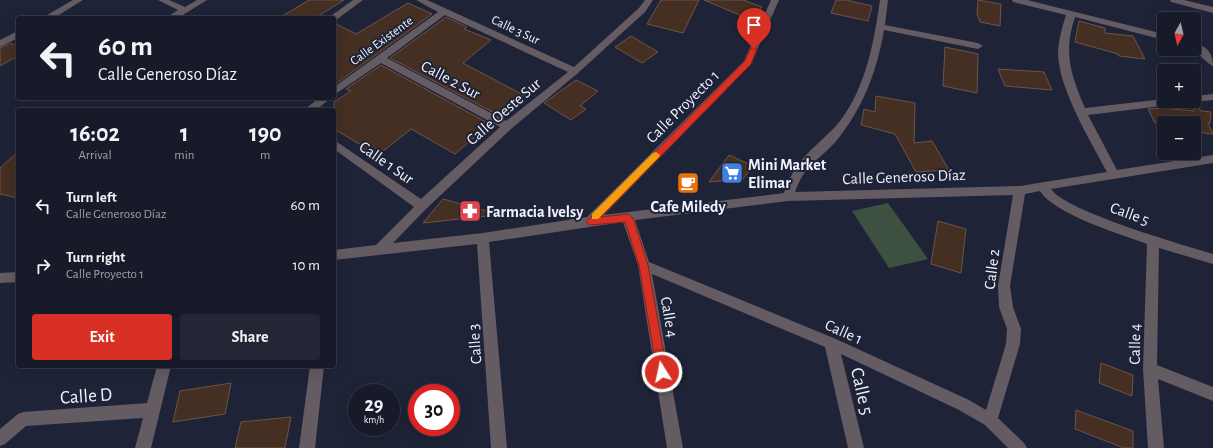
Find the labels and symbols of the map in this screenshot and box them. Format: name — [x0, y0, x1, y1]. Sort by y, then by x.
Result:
pin — [737, 8, 771, 49]
north arrow — [1157, 12, 1201, 56]
street label: Calle Existente — [348, 14, 416, 68]
street label: Calle 3 Sur — [489, 14, 542, 48]
street label: Calle 2 Sur — [418, 58, 483, 102]
street label: Calle Proyecto 1 — [643, 67, 723, 147]
street label: Calle Oeste Sur — [463, 75, 545, 148]
street label: Calle 1 Sur — [356, 138, 417, 188]
place label: Mini Market Elimar — [748, 157, 827, 191]
supermarket icon: Mini Market Elimar — [719, 160, 745, 186]
street label: Calle Generoso Díaz — [842, 167, 966, 187]
cafe icon: Cafe Miledy — [675, 170, 701, 196]
pharmacy icon: Farmacia Ivelsy — [457, 198, 483, 224]
place label: Cafe Miledy — [650, 199, 726, 216]
street label: Calle 5 — [1108, 200, 1151, 228]
place label: Farmacia Ivelsy — [486, 204, 584, 221]
street label: Calle 2 — [982, 248, 1002, 290]
street label: Calle 4 — [658, 295, 681, 339]
street label: Calle 1 — [822, 317, 865, 347]
street label: Calle 3 — [466, 323, 484, 365]
street label: Calle 4 — [1127, 323, 1143, 365]
position arrow — [641, 351, 683, 393]
street label: Calle 5 — [847, 366, 876, 417]
speed limit sign: 30 — [408, 384, 460, 436]
street label: Calle D — [59, 385, 113, 408]

